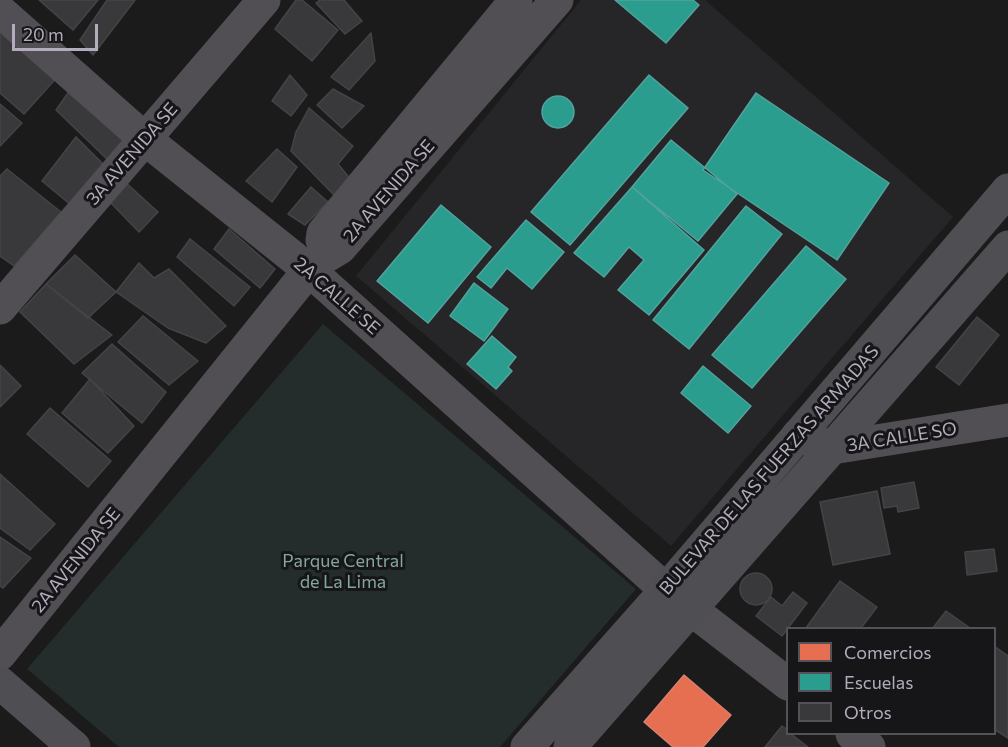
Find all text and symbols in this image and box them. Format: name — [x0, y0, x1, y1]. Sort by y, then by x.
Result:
scale bar — [15, 12, 100, 50]
text: 20 m — [23, 23, 64, 45]
street label: 3A AVENIDA SE — [82, 98, 182, 210]
street label: 2A AVENIDA SE — [339, 135, 439, 247]
street label: 2A CALLE SE — [290, 253, 384, 339]
street label: BULEVAR DE LAS FUERZAS ARMADAS — [655, 341, 883, 599]
street label: 3A CALLE SO — [846, 418, 958, 456]
street label: 2A AVENIDA SE — [27, 503, 125, 617]
park label: Parque Central de La Lima — [282, 550, 404, 592]
legend — [786, 627, 996, 735]
text: Comercios — [844, 641, 931, 663]
text: Escuelas — [844, 671, 913, 693]
text: Otros — [844, 701, 892, 723]

